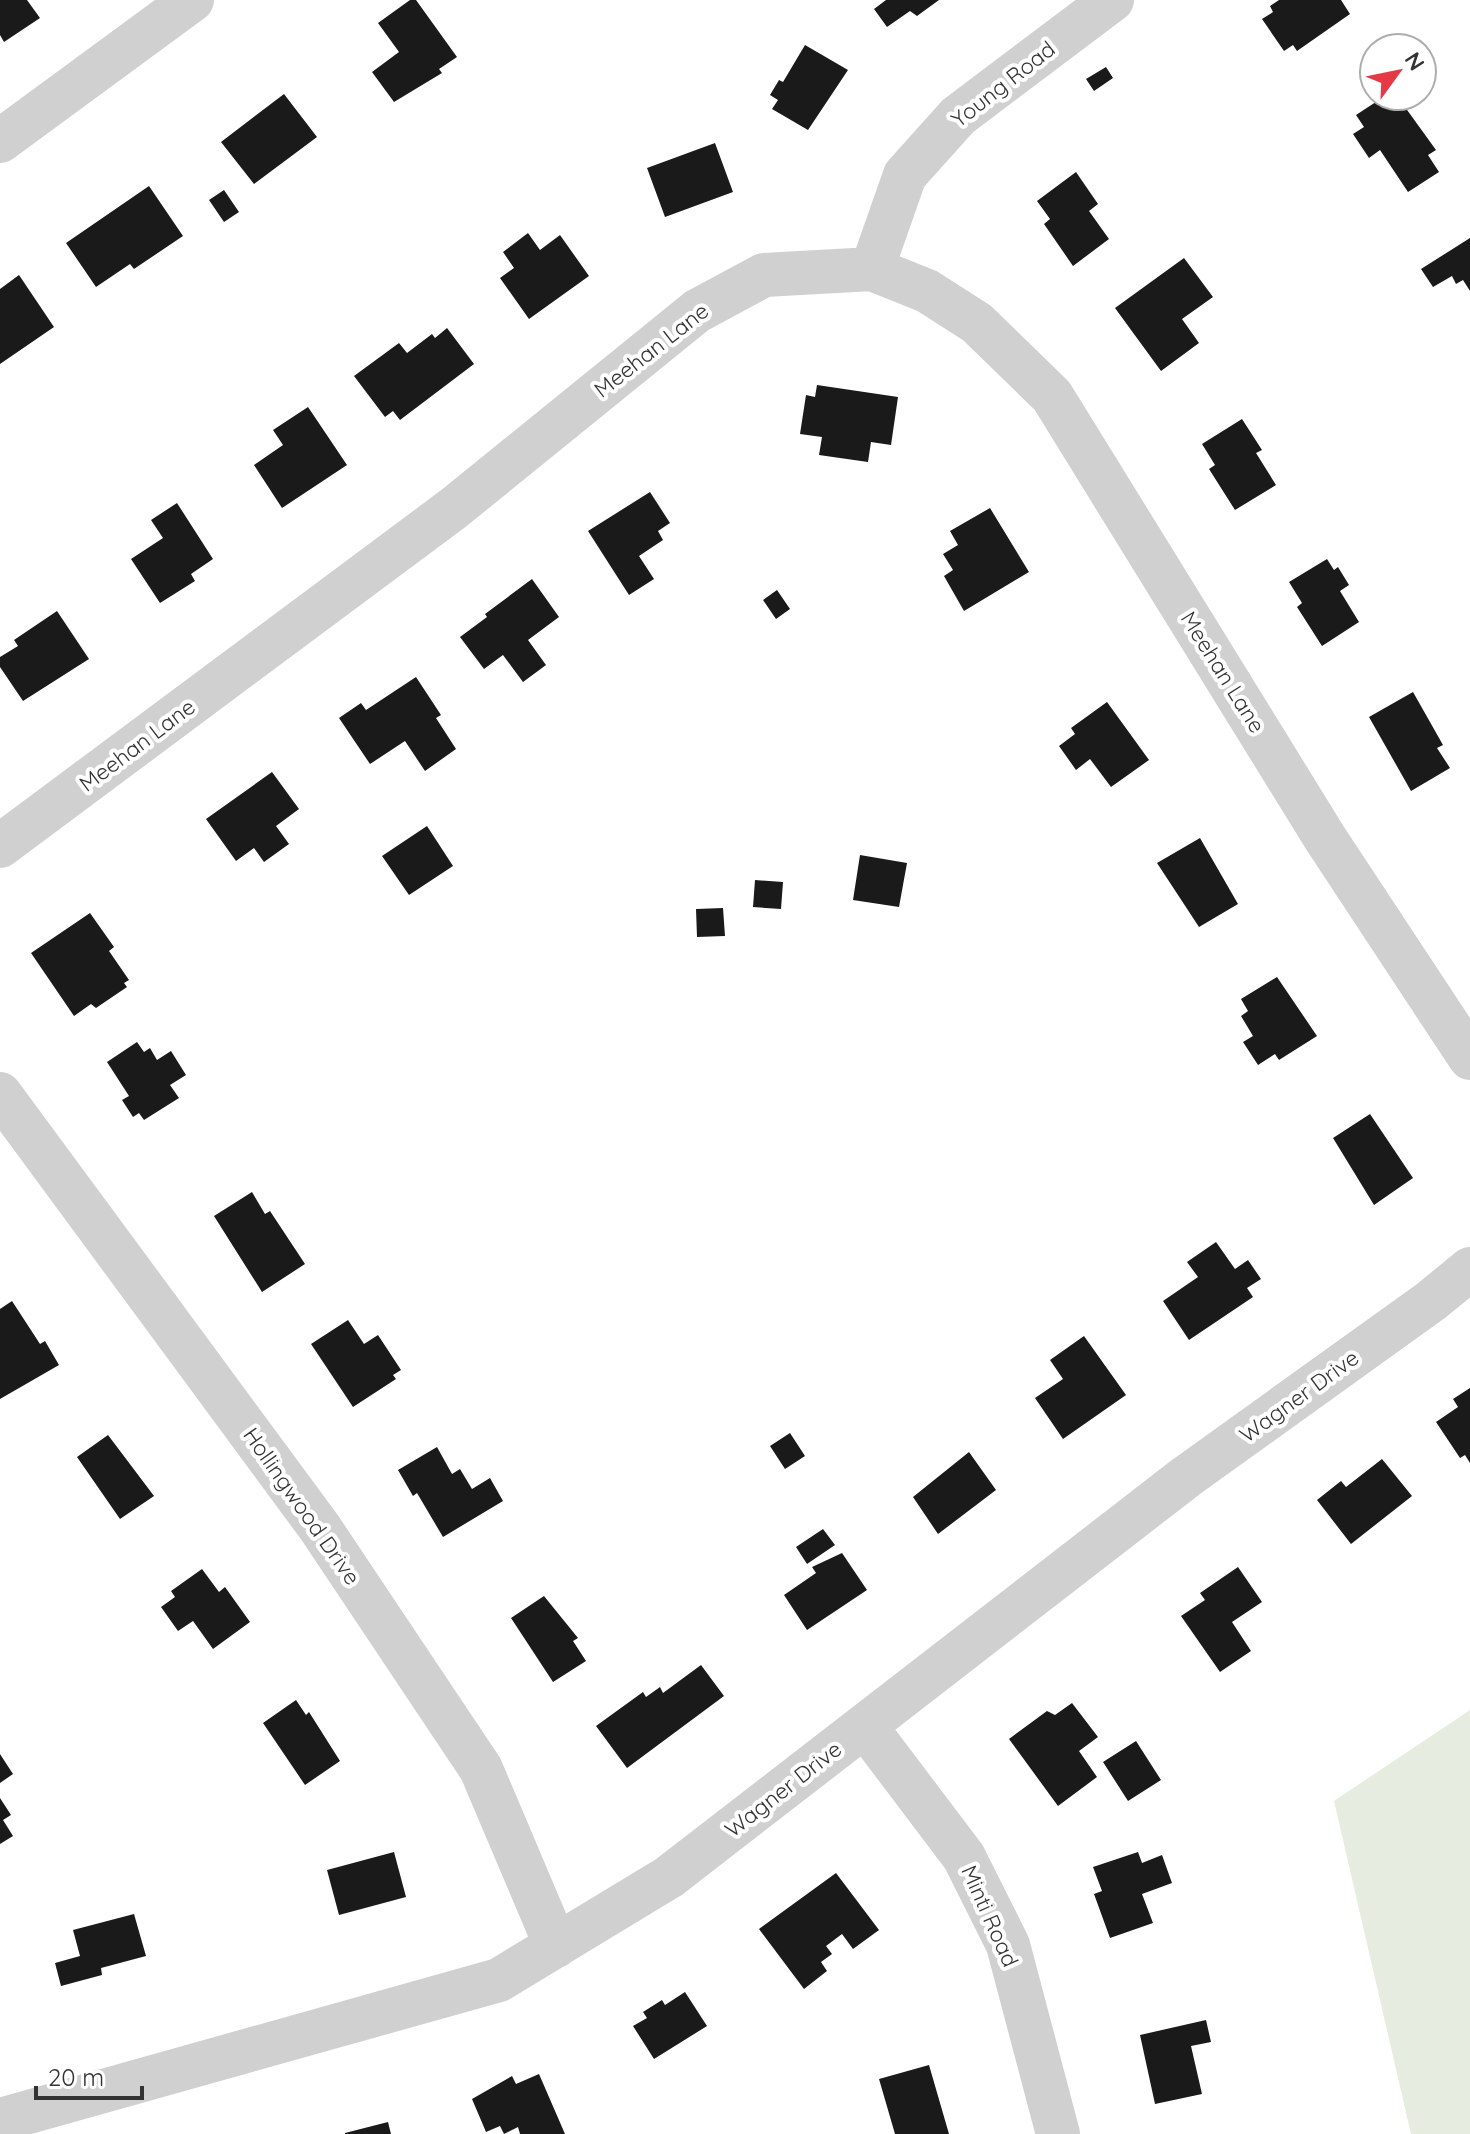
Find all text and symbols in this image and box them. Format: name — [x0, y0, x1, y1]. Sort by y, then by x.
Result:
north arrow — [1358, 32, 1438, 112]
street label: Young Road — [945, 35, 1061, 133]
text: N — [1399, 47, 1431, 76]
street label: Meehan Lane — [588, 297, 714, 403]
street label: Meehan Lane — [1175, 606, 1271, 738]
street label: Meehan Lane — [74, 692, 200, 798]
street label: Wagner Drive — [1234, 1343, 1364, 1449]
street label: Hollingwood Drive — [237, 1422, 367, 1590]
street label: Wagner Drive — [719, 1735, 847, 1843]
street label: Minti Road — [955, 1861, 1025, 1971]
scale bar — [36, 2050, 142, 2100]
text: 20 m — [48, 2062, 104, 2092]

